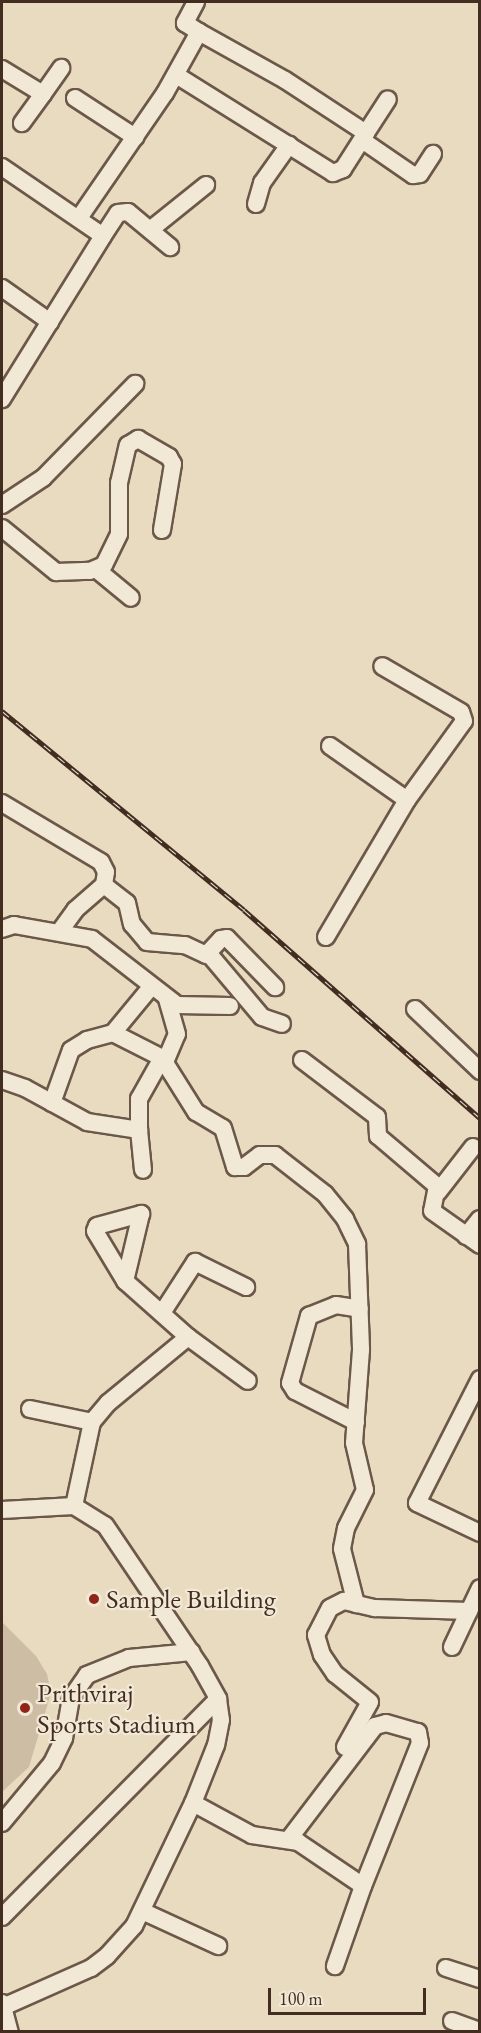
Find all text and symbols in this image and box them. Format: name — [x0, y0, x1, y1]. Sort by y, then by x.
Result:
place label: Sample Building — [106, 1583, 276, 1615]
marker: Sample Building — [87, 1592, 101, 1606]
place label: Prithviraj Sports Stadium — [37, 1676, 196, 1739]
marker: Prithviraj Sports Stadium — [18, 1701, 32, 1715]
scale bar — [271, 1976, 428, 2014]
text: 100 m — [279, 1987, 323, 2010]

